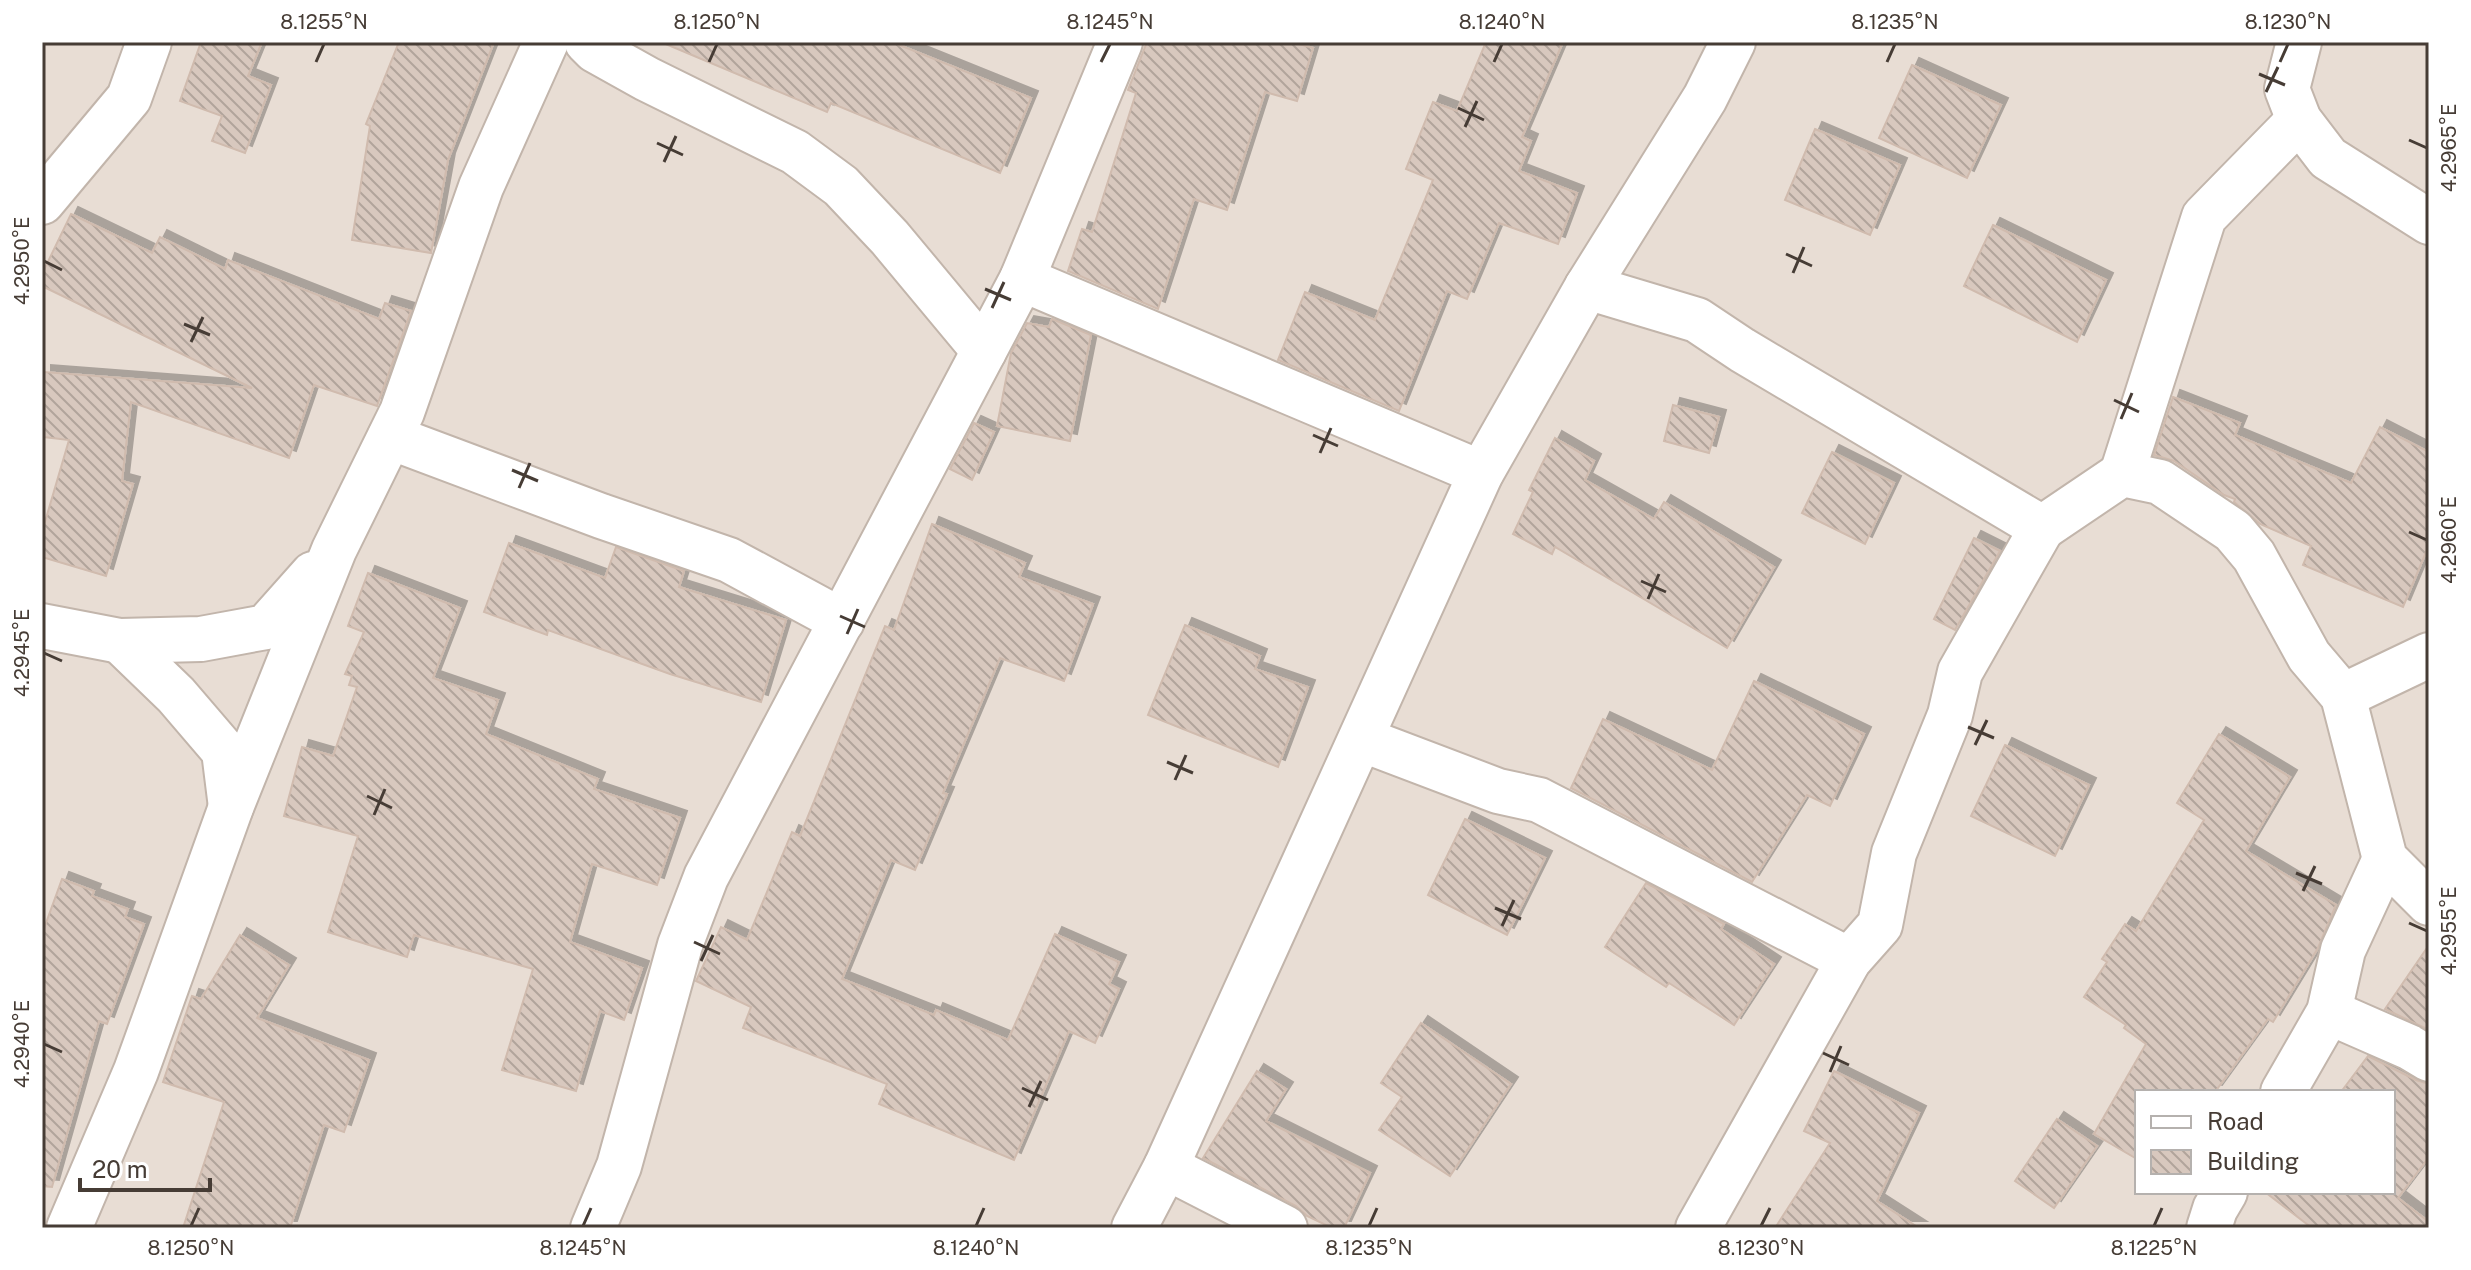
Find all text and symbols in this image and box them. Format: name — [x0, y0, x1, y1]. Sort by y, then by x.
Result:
text: 8.1255°N — [280, 10, 368, 34]
text: 8.1250°N — [674, 10, 760, 34]
text: 8.1245°N — [1066, 10, 1154, 34]
text: 8.1240°N — [1459, 10, 1545, 34]
text: 8.1235°N — [1851, 10, 1939, 34]
text: 8.1230°N — [2245, 10, 2331, 34]
text: 4.2965°E — [2437, 104, 2461, 192]
text: 4.2950°E — [10, 217, 34, 305]
text: 4.2960°E — [2437, 496, 2461, 584]
text: 4.2945°E — [10, 609, 34, 697]
text: 4.2955°E — [2437, 886, 2461, 976]
text: 4.2940°E — [10, 1000, 34, 1088]
legend — [2135, 1090, 2395, 1194]
text: Road — [2207, 1107, 2264, 1135]
scale bar — [80, 1142, 210, 1192]
text: Building — [2207, 1147, 2299, 1175]
text: 20 m — [92, 1155, 148, 1183]
text: 8.1250°N — [148, 1236, 234, 1260]
text: 8.1245°N — [539, 1236, 627, 1260]
text: 8.1240°N — [933, 1236, 1019, 1260]
text: 8.1235°N — [1325, 1236, 1413, 1260]
text: 8.1230°N — [1718, 1236, 1804, 1260]
text: 8.1225°N — [2111, 1236, 2197, 1260]

